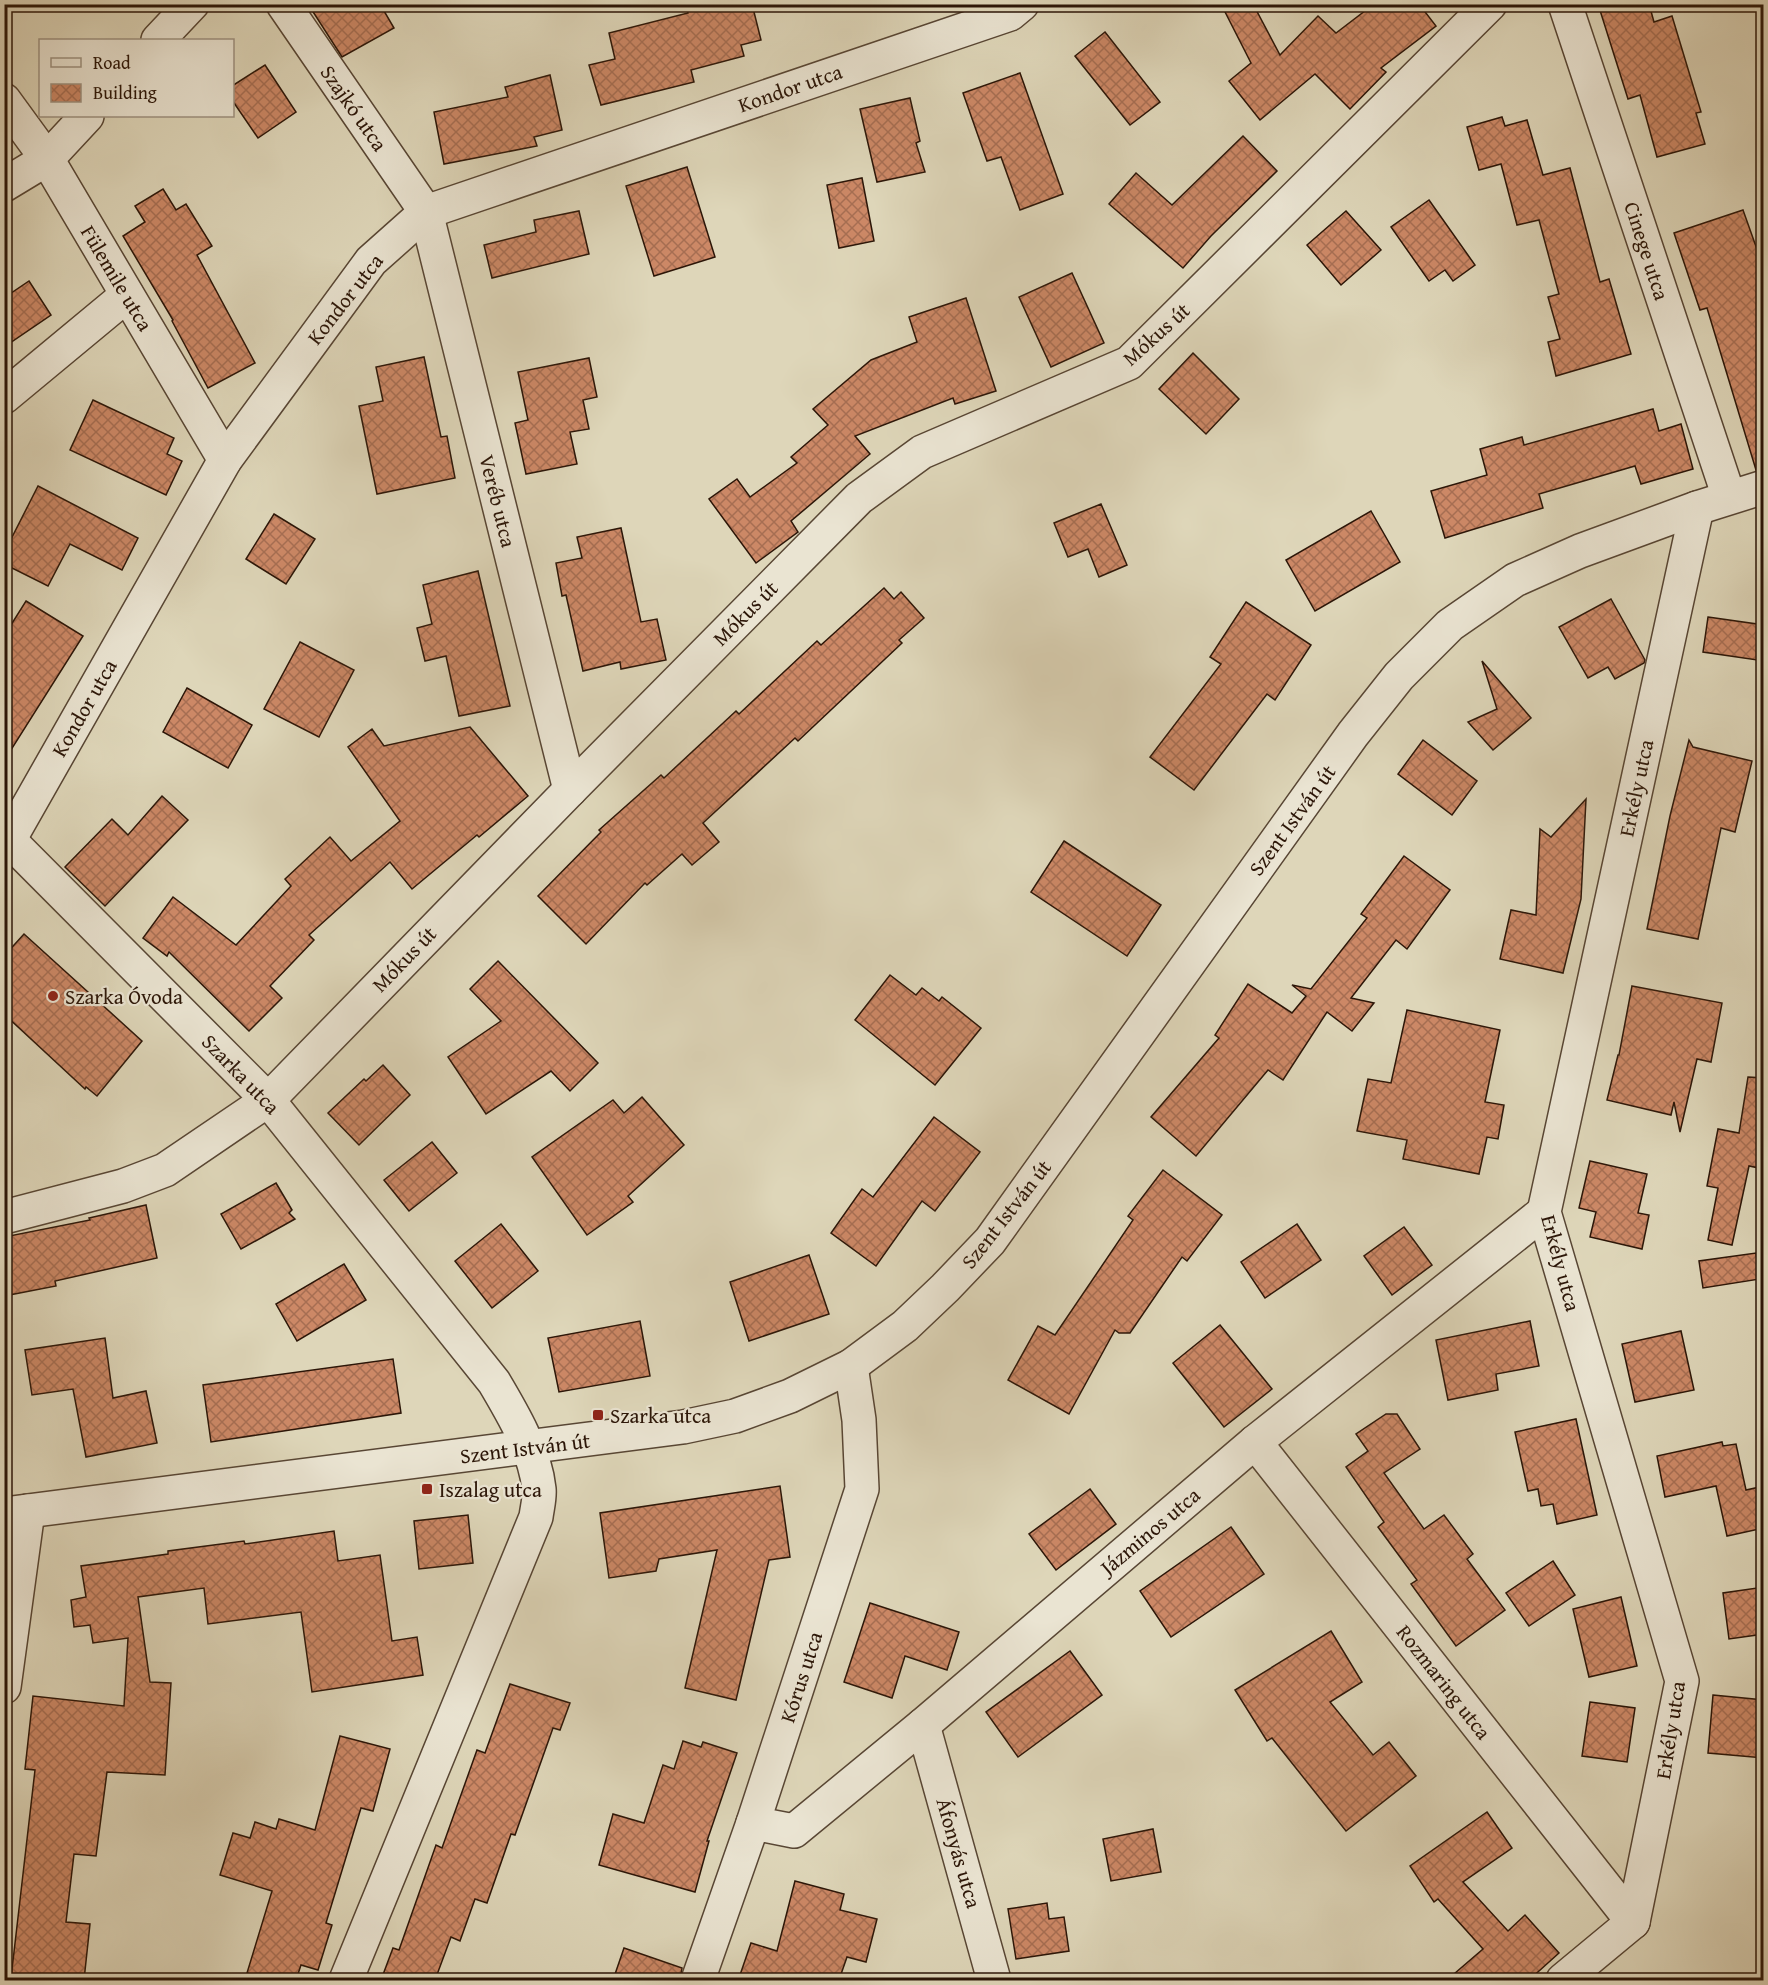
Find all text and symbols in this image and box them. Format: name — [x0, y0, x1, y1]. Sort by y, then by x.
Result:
legend — [39, 39, 234, 117]
text: Road — [93, 49, 131, 76]
street label: Kondor utca — [734, 56, 846, 120]
street label: Szajkó utca — [313, 59, 395, 158]
text: Building — [93, 79, 157, 106]
street label: Cinege utca — [1617, 198, 1678, 304]
street label: Fülemile utca — [73, 219, 161, 337]
street label: Kondor utca — [299, 247, 391, 351]
street label: Mókus út — [1115, 295, 1197, 373]
street label: Veréb utca — [472, 451, 524, 551]
street label: Mókus út — [705, 573, 785, 653]
street label: Kondor utca — [44, 653, 124, 763]
street label: Erkély utca — [1611, 736, 1661, 840]
street label: Szent István út — [1241, 757, 1343, 882]
street label: Mókus út — [364, 918, 444, 999]
place label: Szarka Óvoda — [65, 981, 183, 1012]
marker: Szarka Óvoda — [46, 989, 60, 1003]
street label: Szarka utca — [195, 1027, 287, 1121]
street label: Szent István út — [953, 1152, 1059, 1275]
street label: Erkély utca — [1533, 1211, 1589, 1315]
place label: Szarka utca — [610, 1400, 711, 1431]
marker: Szarka utca — [591, 1408, 605, 1422]
street label: Szent István út — [458, 1425, 592, 1471]
place label: Iszalag utca — [439, 1474, 542, 1505]
street label: Jázminos utca — [1091, 1480, 1207, 1584]
marker: Iszalag utca — [420, 1482, 434, 1496]
street label: Rozmaring utca — [1389, 1618, 1499, 1746]
street label: Kórus utca — [772, 1627, 830, 1727]
street label: Erkély utca — [1647, 1679, 1693, 1781]
street label: Áfonyás utca — [928, 1794, 990, 1912]

